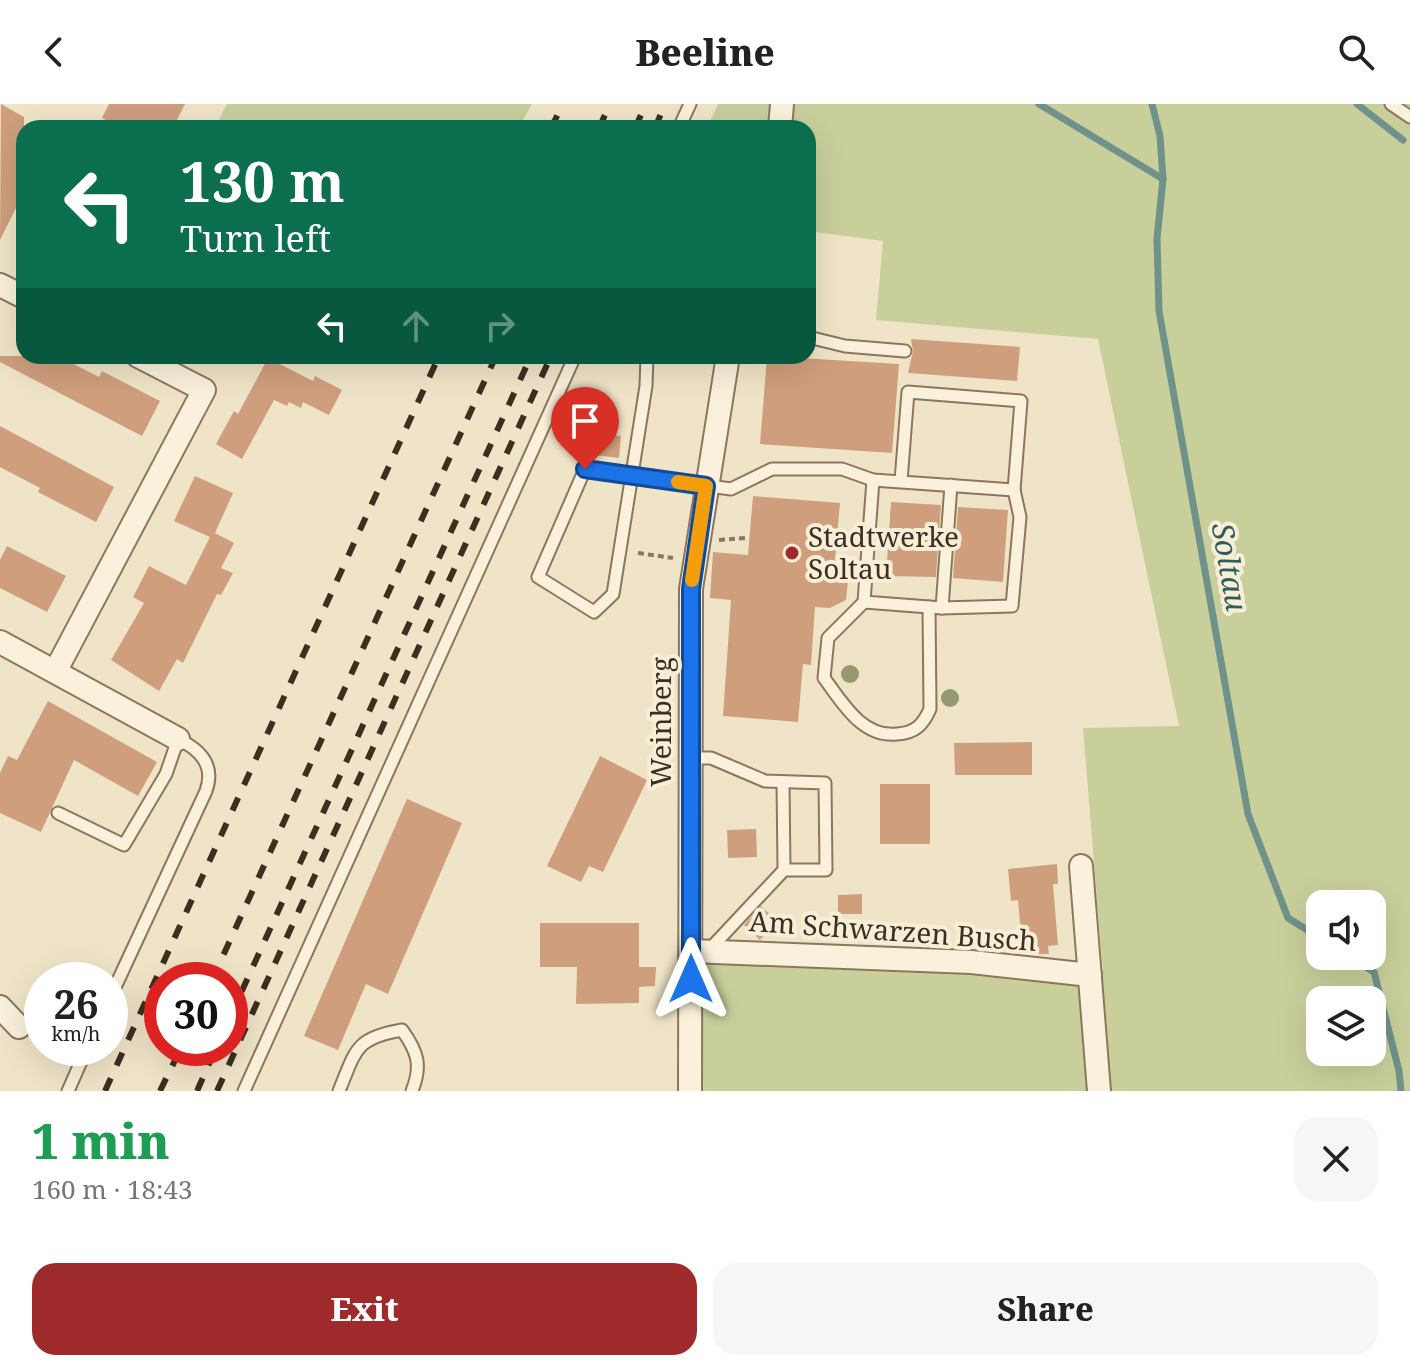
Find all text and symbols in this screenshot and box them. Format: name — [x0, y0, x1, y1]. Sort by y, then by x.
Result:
text: Beeline — [635, 28, 775, 77]
icon: back — [32, 30, 76, 74]
icon: search — [1334, 30, 1378, 74]
text: 130 m — [180, 142, 345, 218]
icon: left — [48, 152, 152, 256]
text: Turn left — [180, 214, 331, 263]
icon: left — [310, 304, 354, 348]
icon: ahead — [394, 304, 438, 348]
icon: right — [478, 304, 522, 348]
pin — [551, 387, 619, 469]
icon: arrive — [563, 399, 607, 443]
place label: Stadtwerke Soltau — [808, 517, 959, 587]
water label: Soltau — [1203, 519, 1258, 614]
marker: Stadtwerke Soltau — [783, 544, 801, 562]
street label: Weinberg — [641, 657, 679, 787]
map controls — [1306, 890, 1386, 1066]
button: sound — [1306, 890, 1386, 970]
street label: Am Schwarzen Busch — [748, 901, 1038, 959]
position arrow — [649, 937, 733, 1021]
speed limit sign: 30 — [144, 962, 248, 1066]
text: 26 — [53, 976, 99, 1031]
button: layers — [1306, 986, 1386, 1066]
text: km/h — [51, 1020, 101, 1047]
text: 1 min — [32, 1108, 170, 1173]
button: close — [1294, 1117, 1378, 1201]
text: 160 m · 18:43 — [32, 1171, 193, 1207]
button: Exit — [32, 1263, 697, 1355]
button: Share — [713, 1263, 1378, 1355]

